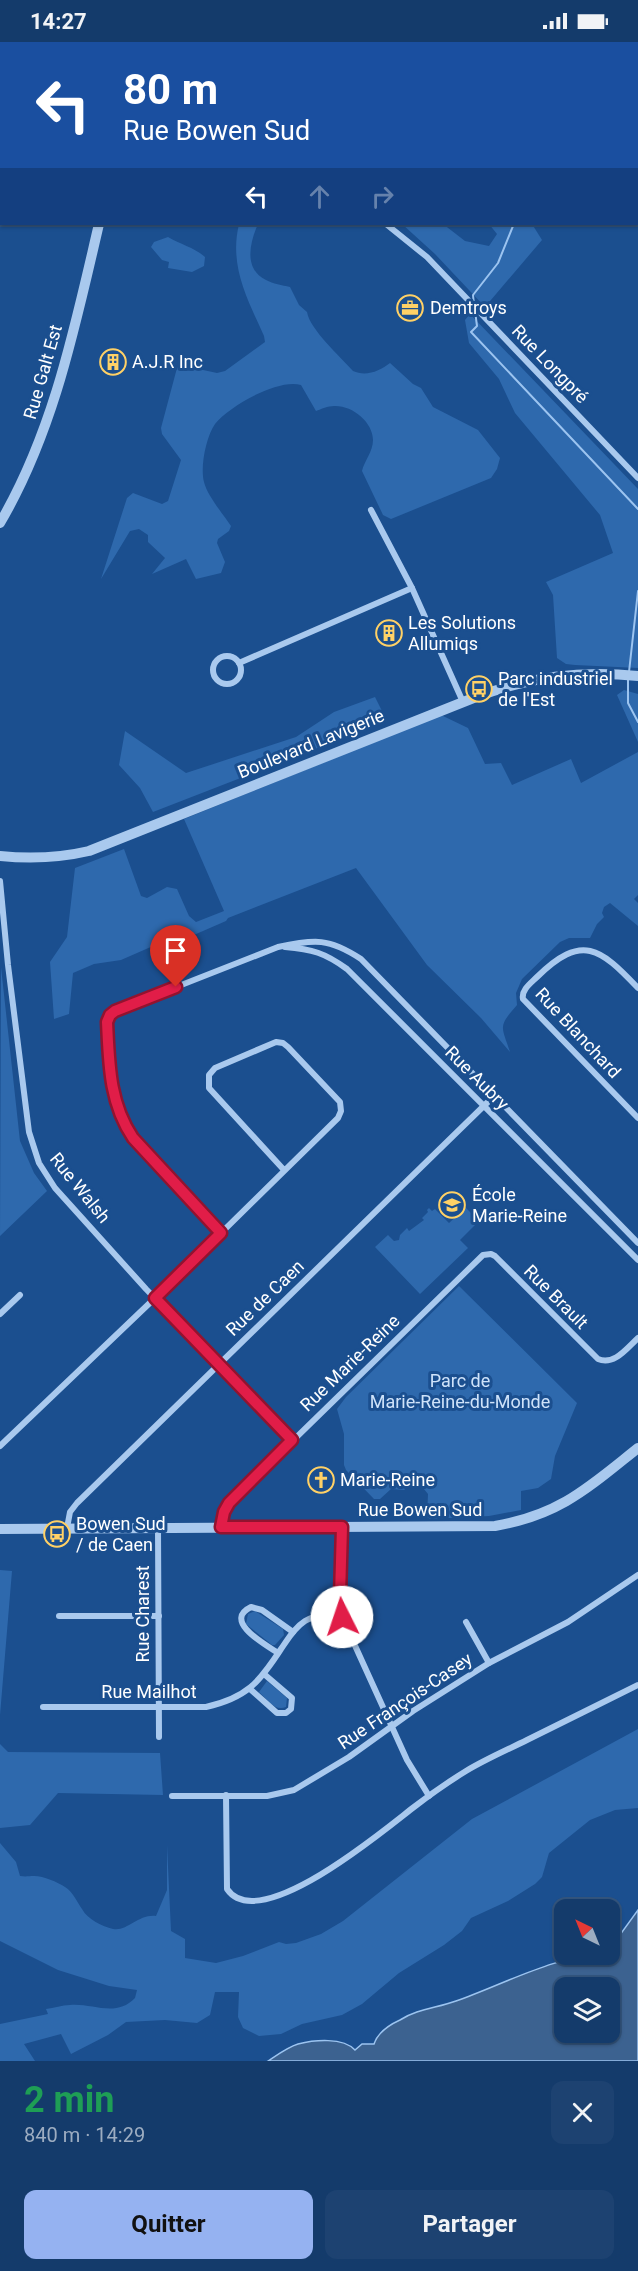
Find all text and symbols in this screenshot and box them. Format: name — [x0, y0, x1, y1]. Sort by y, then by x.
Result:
text: 14:27 — [30, 9, 87, 34]
text: 80 m — [123, 65, 218, 114]
icon: left — [24, 66, 102, 144]
text: Rue Bowen Sud — [123, 115, 310, 147]
icon: left — [240, 180, 273, 213]
icon: ahead — [303, 180, 336, 213]
icon: right — [366, 180, 399, 213]
office icon: Demtroys — [395, 293, 425, 323]
place label: Demtroys — [430, 297, 507, 318]
street label: Rue Longpré — [508, 320, 593, 407]
street label: Rue Galt Est — [19, 322, 66, 421]
building icon: A.J.R Inc — [98, 347, 128, 377]
place label: A.J.R Inc — [132, 351, 203, 372]
place label: Les Solutions Allumiqs — [408, 612, 516, 654]
building icon: Les Solutions Allumiqs — [374, 618, 404, 648]
place label: Parc industriel de l'Est — [498, 668, 613, 710]
bus stop icon: Parc industriel de l'Est — [464, 674, 494, 704]
street label: Boulevard Lavigerie — [234, 705, 387, 783]
pin — [150, 925, 201, 987]
icon: arrive — [159, 934, 192, 967]
street label: Rue Blanchard — [531, 983, 625, 1082]
street label: Rue Aubry — [441, 1041, 514, 1114]
street label: Rue Walsh — [46, 1148, 115, 1227]
place label: École Marie-Reine — [472, 1184, 567, 1226]
school or university icon: École Marie-Reine — [437, 1190, 467, 1220]
street label: Rue de Caen — [221, 1255, 308, 1340]
street label: Rue Brault — [520, 1260, 593, 1333]
street label: Rue Marie-Reine — [296, 1310, 404, 1415]
park label: Parc de Marie-Reine-du-Monde — [370, 1370, 550, 1412]
church icon: Marie-Reine — [306, 1465, 336, 1495]
place label: Marie-Reine — [340, 1469, 435, 1490]
street label: Rue Bowen Sud — [358, 1499, 482, 1520]
place label: Bowen Sud / de Caen — [76, 1513, 166, 1555]
bus stop icon: Bowen Sud / de Caen — [42, 1519, 72, 1549]
street label: Rue Charest — [132, 1565, 153, 1663]
position arrow — [310, 1585, 374, 1649]
street label: Rue François-Casey — [334, 1648, 476, 1753]
street label: Rue Mailhot — [101, 1681, 197, 1702]
north arrow — [554, 1899, 620, 1965]
map controls — [554, 1899, 620, 2043]
button: layers — [554, 1977, 620, 2043]
text: 2 min — [24, 2079, 115, 2121]
button: close — [551, 2081, 614, 2144]
text: 840 m · 14:29 — [24, 2123, 145, 2147]
button: Quitter — [24, 2190, 313, 2259]
button: Partager — [325, 2190, 614, 2259]

